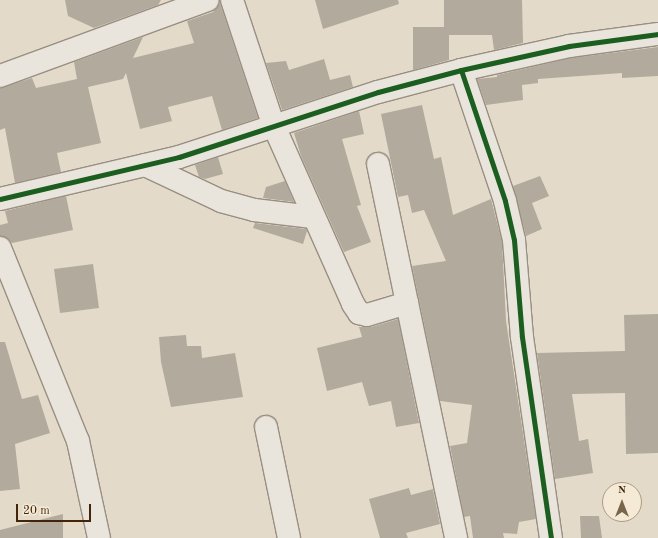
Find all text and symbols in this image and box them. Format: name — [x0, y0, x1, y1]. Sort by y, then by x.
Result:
north arrow — [602, 482, 642, 522]
text: N — [618, 485, 626, 496]
scale bar — [18, 496, 93, 522]
text: 20 m — [23, 505, 50, 517]

